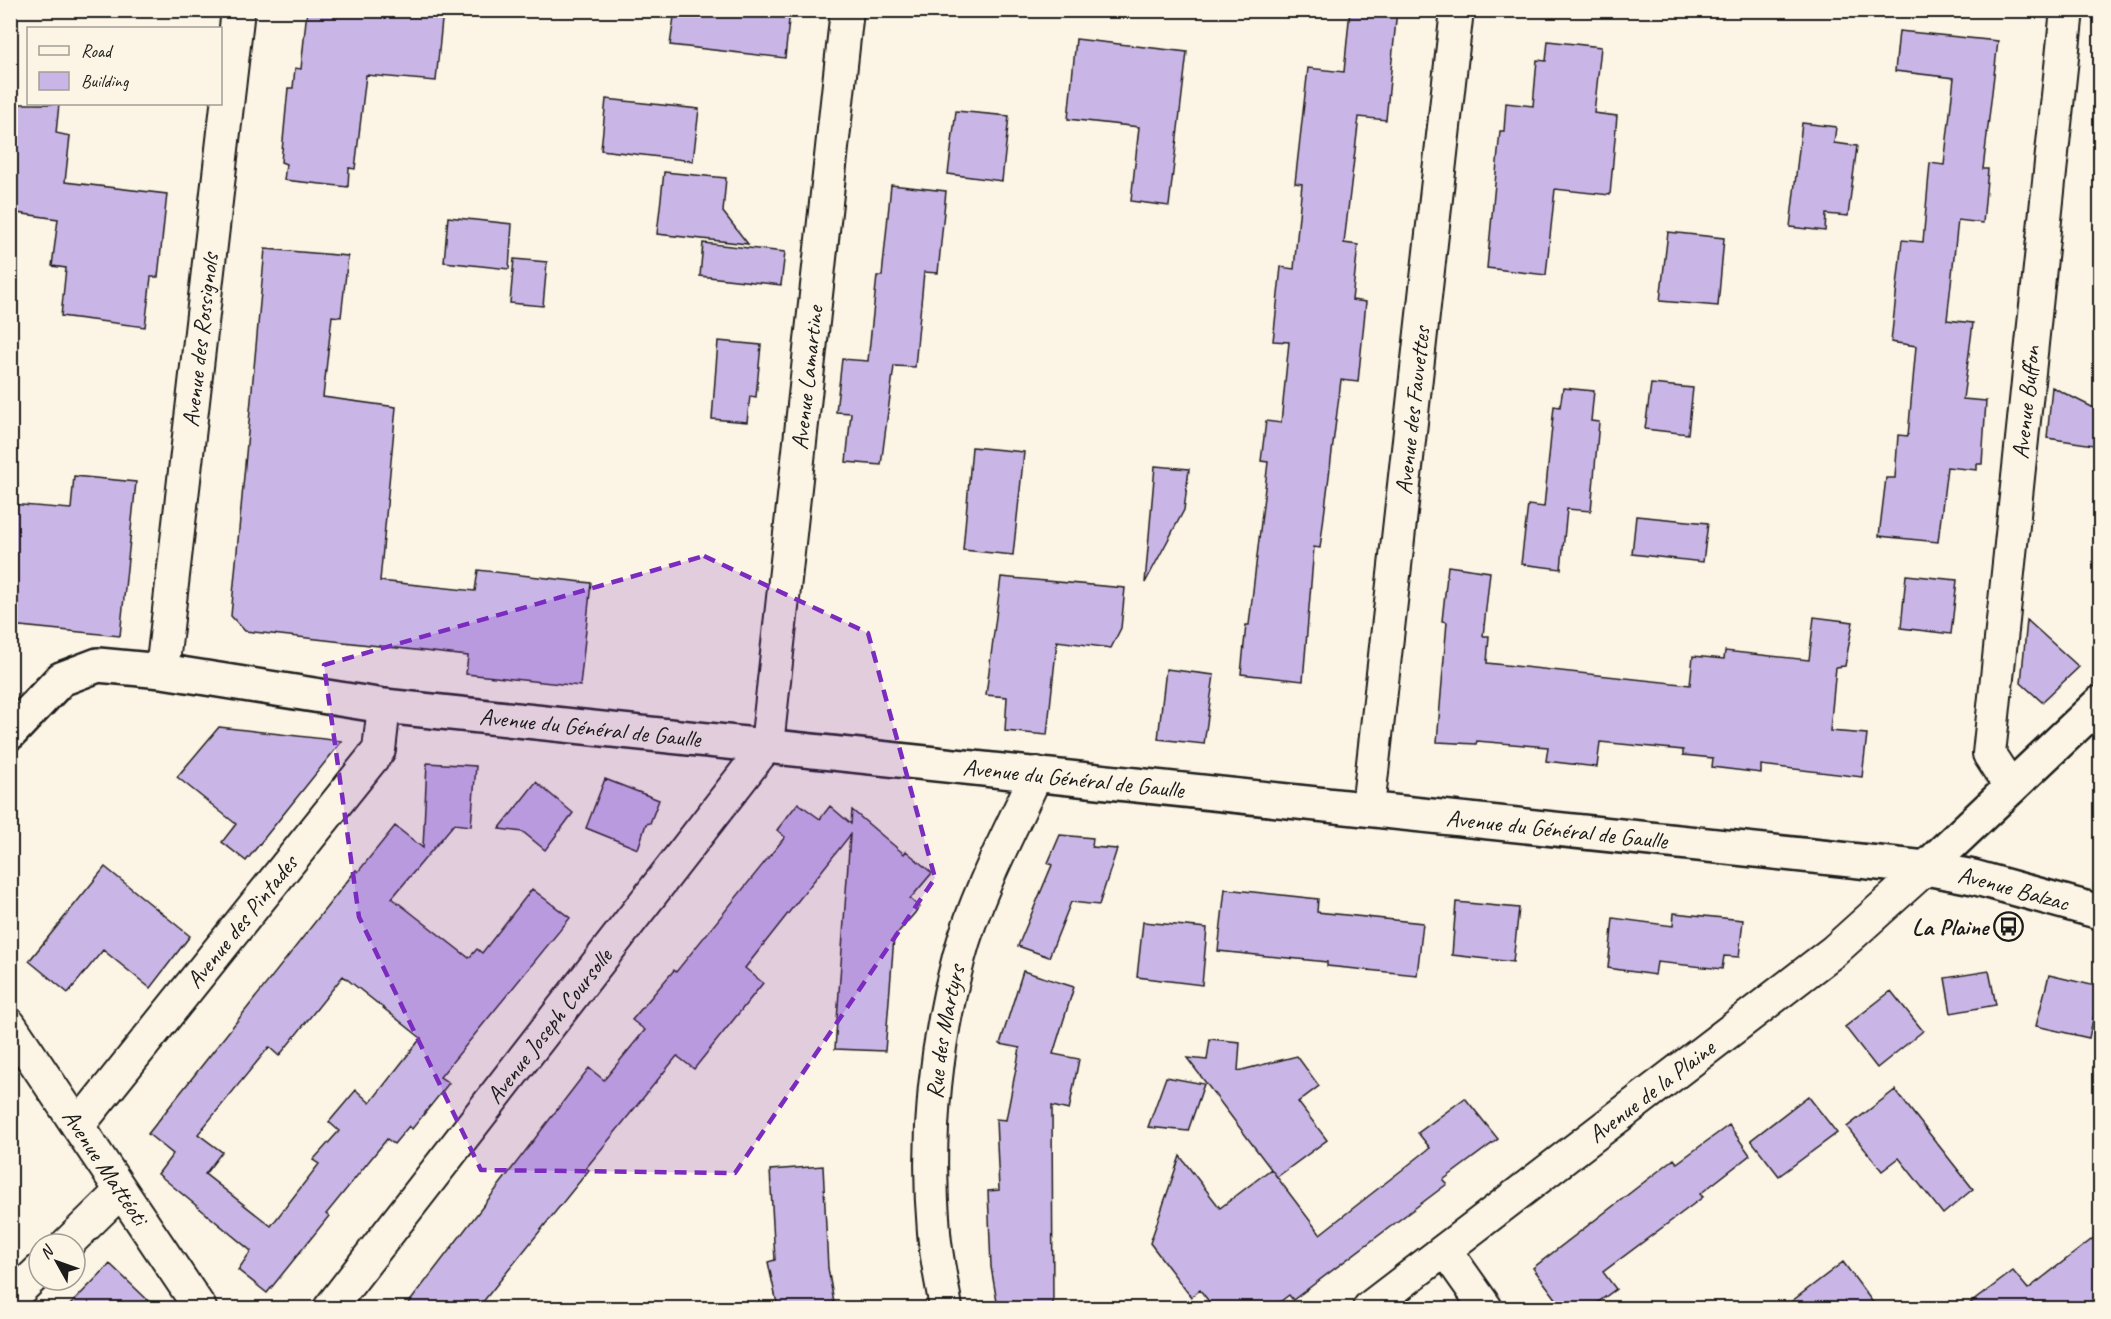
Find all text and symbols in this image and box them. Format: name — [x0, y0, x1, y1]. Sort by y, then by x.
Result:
legend — [27, 27, 222, 105]
text: Road — [81, 40, 114, 62]
text: Building — [81, 70, 130, 92]
street label: Avenue des Rossignols — [175, 249, 225, 429]
street label: Avenue Lamartine — [784, 302, 830, 451]
street label: Avenue des Fauvettes — [1388, 323, 1437, 496]
street label: Avenue Buffon — [2005, 343, 2047, 461]
street label: Avenue du Général de Gaulle — [478, 701, 704, 754]
street label: Avenue du Général de Gaulle — [961, 752, 1187, 805]
street label: Avenue du Général de Gaulle — [1445, 803, 1671, 856]
street label: Avenue des Pintades — [179, 847, 305, 994]
street label: Avenue Balzac — [1955, 859, 2074, 918]
bus stop icon: La Plaine — [1993, 911, 2025, 943]
place label: La Plaine — [1912, 912, 1990, 942]
street label: Avenue Joseph Coursolle — [479, 941, 620, 1110]
street label: Rue des Martyrs — [919, 959, 972, 1100]
street label: Avenue de la Plaine — [1582, 1032, 1722, 1149]
street label: Avenue Mattéoti — [56, 1103, 156, 1233]
north arrow — [27, 1232, 87, 1292]
text: N — [35, 1240, 59, 1263]

